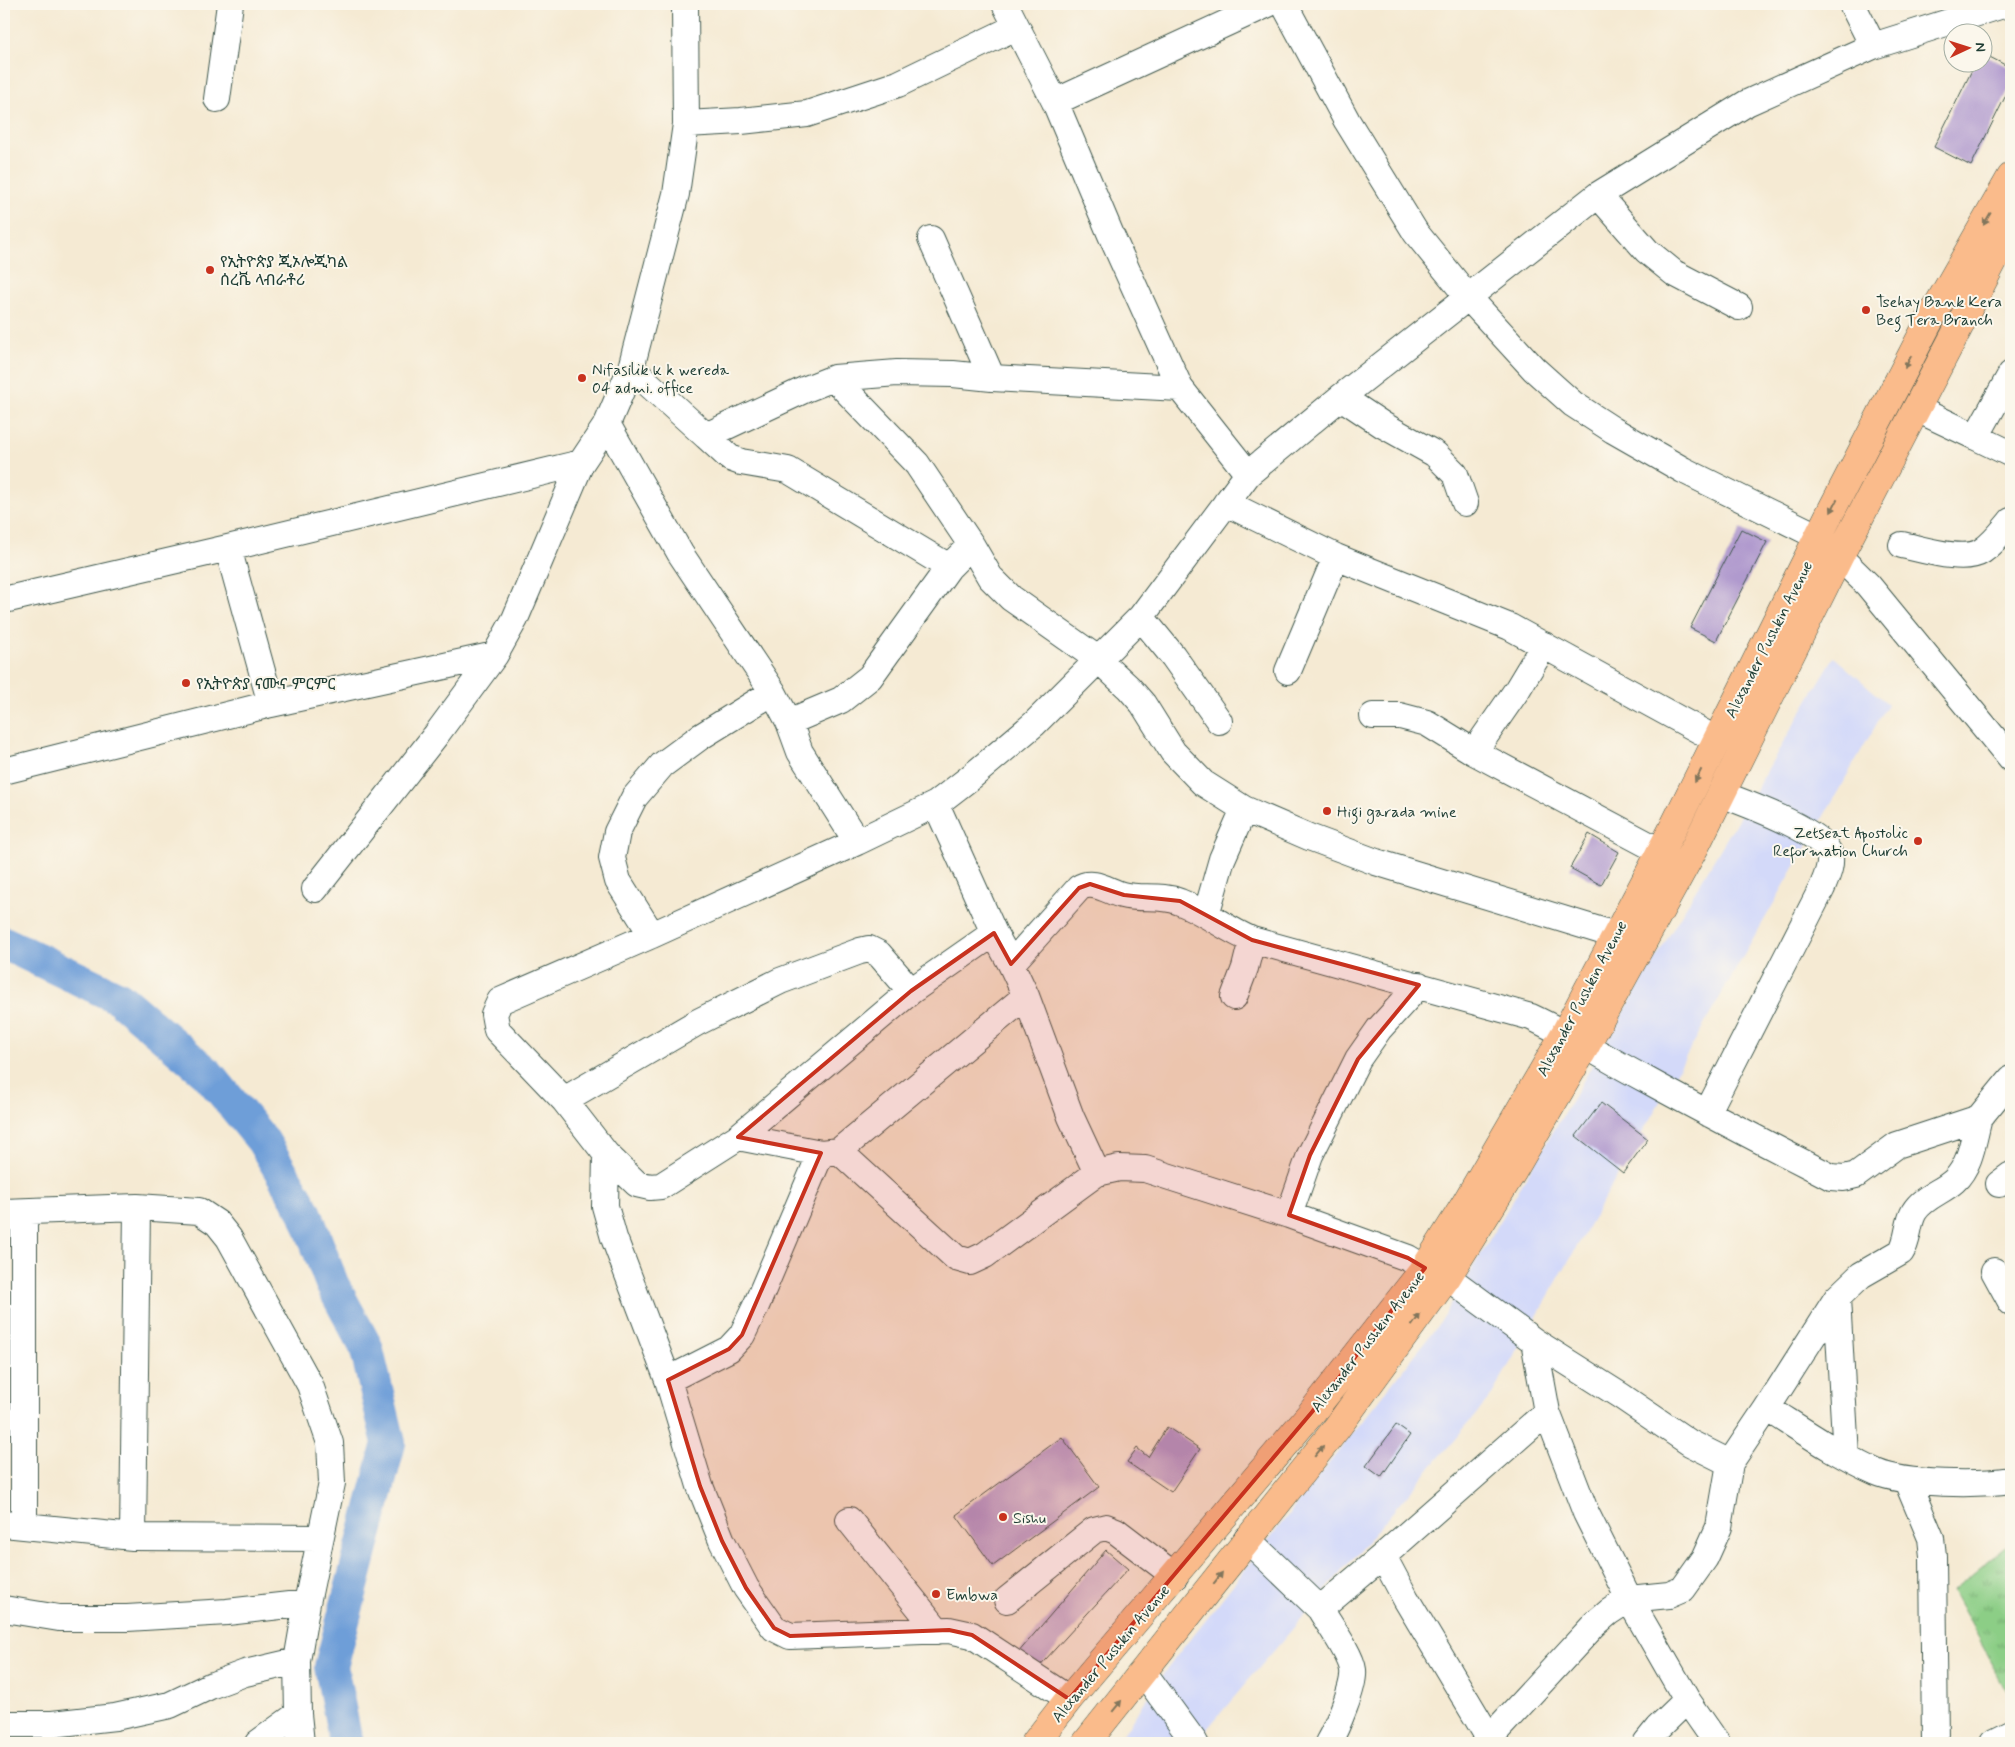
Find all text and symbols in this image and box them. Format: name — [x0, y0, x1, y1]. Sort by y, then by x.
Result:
north arrow — [1942, 22, 1992, 72]
text: N — [1971, 42, 1989, 52]
one-way arrow — [1983, 212, 1991, 227]
place label: የኢትዮጵያ ጂኦሎጂካል ሰረቬ ላብራቶሪ — [220, 252, 348, 291]
marker: የኢትዮጵያ ጂኦሎጂካል ሰረቬ ላብራቶሪ — [204, 264, 216, 276]
place label: Tsehay Bank Kera Beg Tera Branch — [1876, 292, 2002, 332]
marker: Tsehay Bank Kera Beg Tera Branch — [1860, 304, 1872, 316]
one-way arrow — [1904, 354, 1912, 369]
place label: Nifasilik k k wereda 04 admi. office — [592, 360, 730, 399]
marker: Nifasilik k k wereda 04 admi. office — [576, 372, 588, 384]
one-way arrow — [1830, 499, 1838, 513]
street label: Alexander Pushkin Avenue — [1721, 557, 1818, 722]
place label: የኢትዮጵያ ናሙና ምርምር — [196, 674, 335, 695]
marker: የኢትዮጵያ ናሙና ምርምር — [180, 677, 192, 689]
one-way arrow — [1694, 769, 1703, 784]
place label: Higi garada mine — [1337, 802, 1457, 824]
marker: Higi garada mine — [1321, 805, 1333, 817]
place label: Zetseat Apostolic Reformation Church — [1773, 823, 1908, 864]
marker: Zetseat Apostolic Reformation Church — [1912, 835, 1924, 847]
street label: Alexander Pushkin Avenue — [1532, 917, 1632, 1080]
street label: Alexander Pushkin Avenue — [1306, 1267, 1430, 1417]
one-way arrow — [1410, 1314, 1421, 1327]
one-way arrow — [1313, 1445, 1324, 1458]
place label: Sishu — [1013, 1508, 1046, 1529]
marker: Sishu — [997, 1511, 1009, 1523]
one-way arrow — [1212, 1572, 1223, 1585]
street label: Alexander Pushkin Avenue — [1047, 1581, 1175, 1727]
place label: Embwa — [946, 1585, 998, 1606]
marker: Embwa — [930, 1588, 942, 1600]
one-way arrow — [1112, 1699, 1123, 1712]

